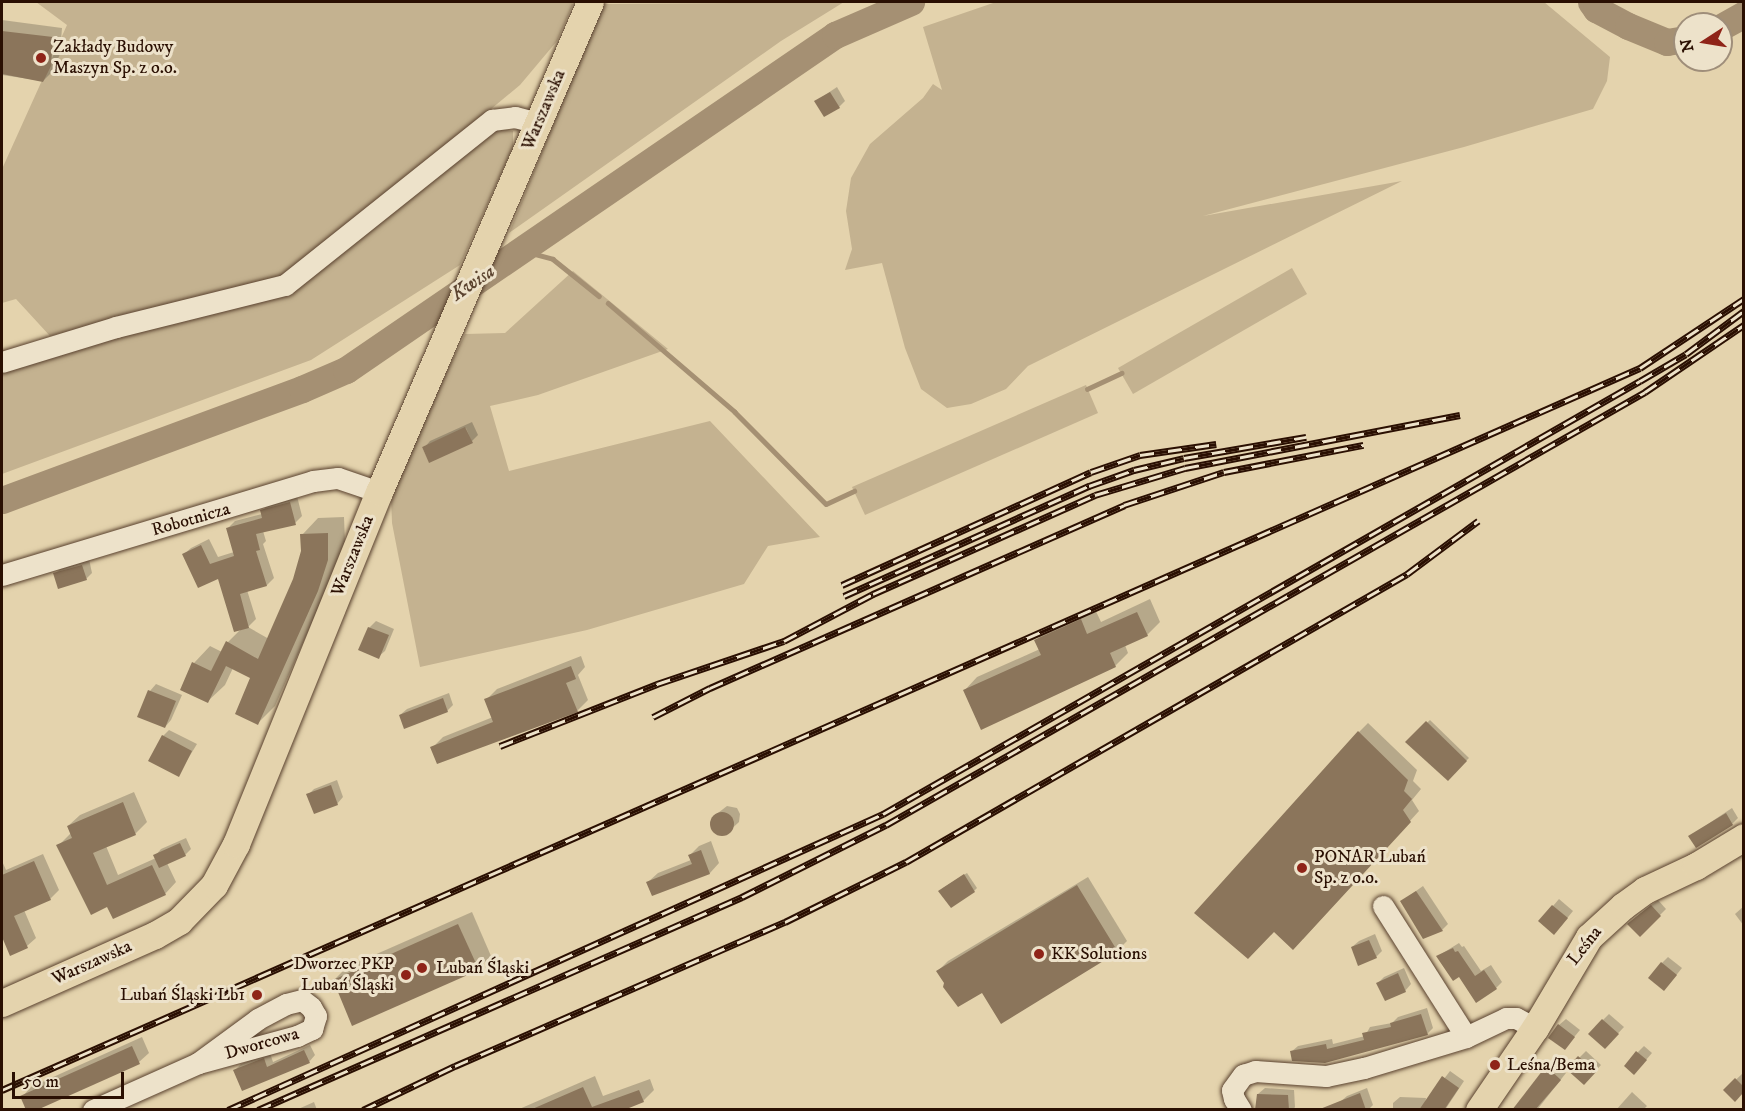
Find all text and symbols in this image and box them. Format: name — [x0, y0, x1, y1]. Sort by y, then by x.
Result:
north arrow — [1673, 12, 1733, 72]
place label: Zakłady Budowy Maszyn Sp. z o.o. — [53, 37, 177, 80]
text: N — [1676, 37, 1698, 54]
marker: Zakłady Budowy Maszyn Sp. z o.o. — [34, 51, 48, 65]
street label: Warszawska — [517, 67, 571, 153]
water label: Kwisa — [446, 260, 500, 306]
street label: Robotnicza — [149, 498, 233, 542]
street label: Warszawska — [327, 512, 379, 600]
place label: PONAR Lubań Sp. z o.o. — [1314, 847, 1426, 890]
marker: PONAR Lubań Sp. z o.o. — [1295, 861, 1309, 875]
street label: Leśna — [1563, 922, 1607, 970]
street label: Warszawska — [49, 936, 135, 990]
place label: KK Solutions — [1051, 943, 1147, 965]
marker: KK Solutions — [1032, 947, 1046, 961]
place label: Dworzec PKP Lubań Śląski — [293, 954, 394, 996]
place label: Lubań Śląski — [436, 957, 529, 979]
marker: Lubań Śląski — [413, 959, 431, 977]
marker: Dworzec PKP Lubań Śląski — [399, 968, 413, 982]
place label: Lubań Śląski Lb1 — [120, 984, 245, 1006]
marker: Lubań Śląski Lb1 — [250, 988, 264, 1002]
street label: Dworcowa — [223, 1023, 301, 1065]
place label: Leśna/Bema — [1507, 1054, 1595, 1076]
marker: Leśna/Bema — [1488, 1058, 1502, 1072]
scale bar — [15, 1060, 128, 1098]
text: 50 m — [23, 1071, 59, 1093]

